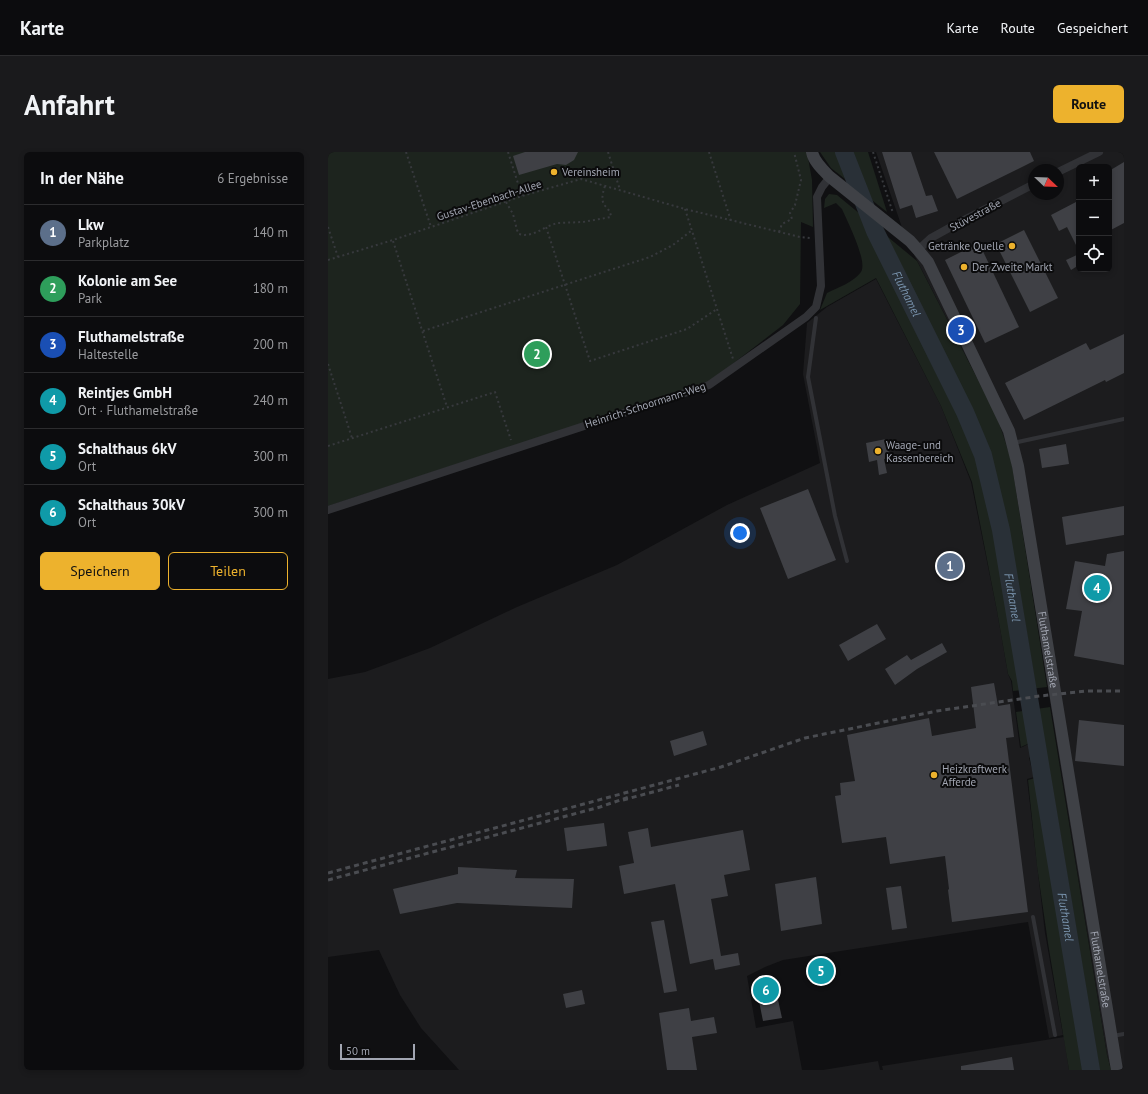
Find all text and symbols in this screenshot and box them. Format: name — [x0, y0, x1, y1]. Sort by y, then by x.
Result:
text: Karte — [20, 16, 64, 40]
text: Karte — [947, 19, 979, 37]
text: Route — [1001, 19, 1035, 37]
text: Gespeichert — [1057, 19, 1128, 37]
button: Route — [1053, 85, 1124, 123]
text: Anfahrt — [24, 86, 115, 123]
north arrow — [1028, 164, 1064, 200]
map controls — [1076, 164, 1112, 272]
button: + — [1076, 164, 1112, 200]
place label: Vereinsheim — [561, 165, 620, 179]
text: In der Nähe — [40, 167, 124, 189]
marker: Vereinsheim — [549, 167, 559, 177]
text: 6 Ergebnisse — [217, 170, 288, 187]
street label: Gustav-Ebenbach-Allee — [435, 176, 544, 224]
street label: Stüvestraße — [947, 196, 1003, 234]
button: − — [1076, 200, 1112, 236]
text: Lkw — [78, 215, 104, 234]
text: 1 — [49, 224, 57, 241]
text: 140 m — [253, 224, 288, 241]
text: Parkplatz — [78, 234, 129, 251]
button: locate — [1076, 236, 1112, 272]
place label: Getränke Quelle — [928, 239, 1004, 253]
marker: Getränke Quelle — [1007, 241, 1017, 251]
place label: Der Zweite Markt — [972, 260, 1053, 274]
marker: Der Zweite Markt — [959, 262, 969, 272]
water label: Fluthamel — [889, 268, 925, 320]
text: Kolonie am See — [78, 271, 177, 290]
text: 2 — [49, 280, 57, 297]
text: 180 m — [253, 280, 288, 297]
text: Park — [78, 290, 102, 307]
pin: 3 — [948, 315, 974, 345]
text: Fluthamelstraße — [78, 327, 184, 346]
text: 3 — [49, 336, 57, 353]
text: 200 m — [253, 336, 288, 353]
pin: 2 — [524, 339, 550, 369]
text: Haltestelle — [78, 346, 138, 363]
street label: Heinrich-Schoormann-Weg — [583, 379, 707, 431]
text: Reintjes GmbH — [78, 383, 172, 402]
text: 4 — [49, 392, 57, 409]
text: 240 m — [253, 392, 288, 409]
text: Ort · Fluthamelstraße — [78, 402, 198, 419]
place label: Waage- und Kassenbereich — [886, 438, 954, 465]
text: Schalthaus 6kV — [78, 439, 176, 458]
marker: Waage- und Kassenbereich — [873, 446, 883, 456]
text: 5 — [49, 448, 57, 465]
text: 300 m — [253, 448, 288, 465]
text: Ort — [78, 458, 96, 475]
text: Schalthaus 30kV — [78, 495, 185, 514]
text: 6 — [49, 504, 57, 521]
text: 300 m — [253, 504, 288, 521]
text: Ort — [78, 514, 96, 531]
your location — [730, 523, 750, 543]
pin: 1 — [937, 551, 963, 581]
button: Speichern — [40, 552, 160, 590]
button: Teilen — [168, 552, 288, 590]
water label: Fluthamel — [1001, 572, 1024, 624]
pin: 4 — [1084, 573, 1110, 603]
street label: Fluthamelstraße — [1035, 610, 1061, 689]
place label: Heizkraftwerk Afferde — [942, 762, 1008, 789]
marker: Heizkraftwerk Afferde — [929, 770, 939, 780]
water label: Fluthamel — [1055, 891, 1078, 943]
street label: Fluthamelstraße — [1087, 930, 1114, 1009]
pin: 5 — [808, 956, 834, 986]
pin: 6 — [753, 975, 779, 1005]
scale bar — [340, 1042, 415, 1061]
text: 50 m — [346, 1044, 370, 1058]

